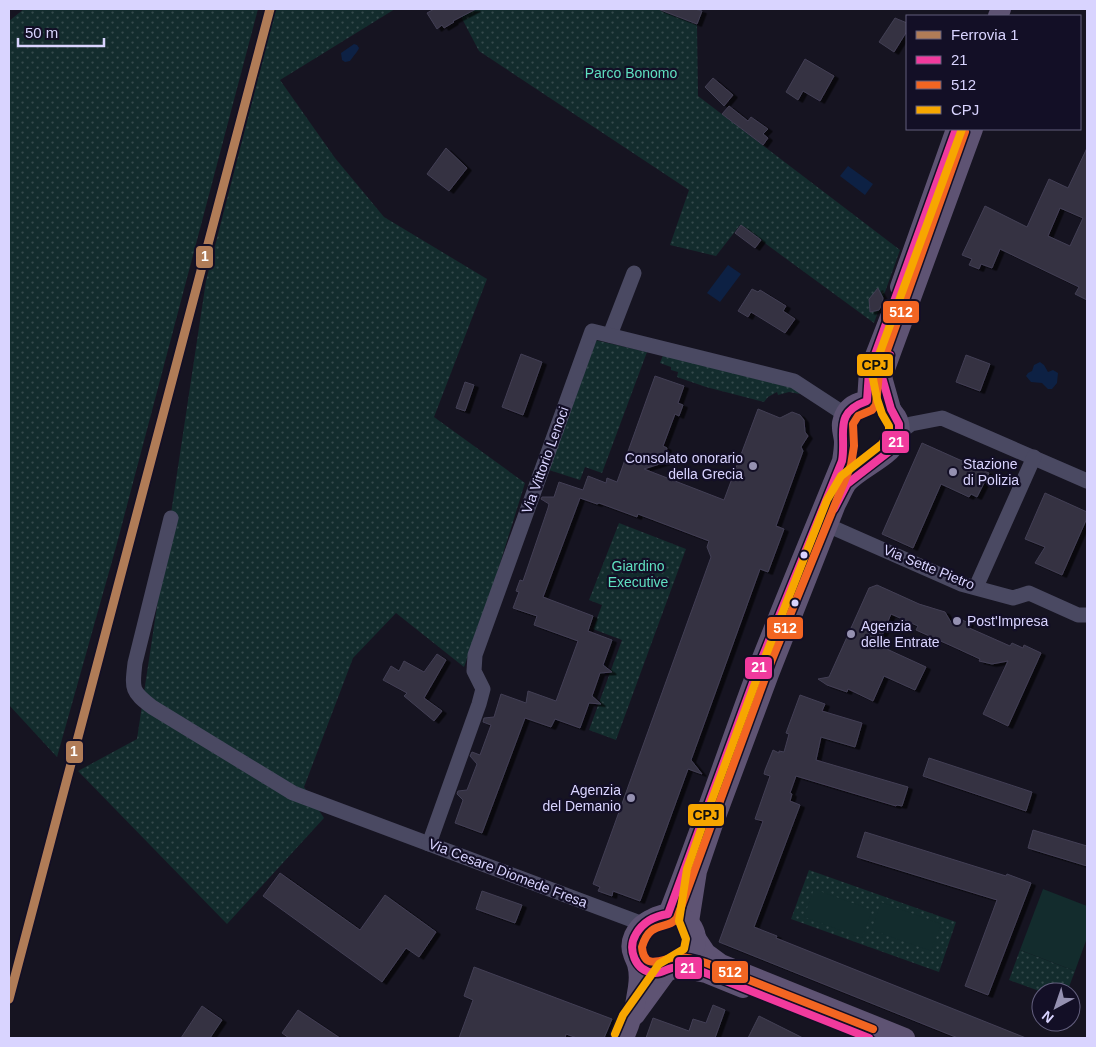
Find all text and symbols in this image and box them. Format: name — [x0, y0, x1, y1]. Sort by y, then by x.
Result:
scale bar — [18, 15, 104, 47]
legend — [906, 15, 1081, 130]
text: 50 m — [25, 24, 58, 41]
text: Ferrovia 1 — [951, 26, 1019, 43]
text: 21 — [951, 51, 968, 68]
park label: Parco Bonomo — [585, 65, 678, 81]
text: 512 — [951, 76, 976, 93]
text: CPJ — [951, 101, 979, 118]
line badge: 1 — [195, 245, 214, 269]
text: 1 — [201, 248, 209, 264]
line badge: 512 — [882, 300, 920, 324]
text: 512 — [889, 304, 913, 320]
line badge: CPJ — [856, 353, 894, 377]
text: CPJ — [861, 357, 889, 373]
street label: Via Vittorio Lenoci — [518, 404, 572, 516]
line badge: 21 — [881, 430, 910, 454]
text: 21 — [888, 434, 904, 450]
place label: Consolato onorario della Grecia — [625, 450, 743, 482]
place label: Stazione di Polizia — [963, 456, 1019, 488]
marker: Consolato onorario della Grecia — [747, 460, 759, 472]
marker: Stazione di Polizia — [947, 466, 959, 478]
street label: Via Sette Pietro — [881, 541, 977, 593]
unlabelled marker — [799, 550, 809, 560]
park label: Giardino Executive — [608, 558, 669, 590]
unlabelled marker — [790, 598, 800, 608]
place label: Post'Impresa — [967, 613, 1048, 629]
marker: Post'Impresa — [951, 615, 963, 627]
line badge: 512 — [766, 616, 804, 640]
place label: Agenzia delle Entrate — [861, 618, 940, 650]
text: 512 — [773, 620, 797, 636]
marker: Agenzia delle Entrate — [845, 628, 857, 640]
line badge: 21 — [744, 656, 773, 680]
text: 21 — [751, 659, 767, 675]
line badge: 1 — [65, 740, 84, 764]
text: 1 — [70, 743, 78, 759]
place label: Agenzia del Demanio — [542, 782, 621, 814]
marker: Agenzia del Demanio — [625, 792, 637, 804]
line badge: CPJ — [687, 803, 725, 827]
text: CPJ — [692, 807, 720, 823]
street label: Via Cesare Diomede Fresa — [426, 835, 590, 911]
line badge: 21 — [674, 956, 703, 980]
text: 21 — [680, 960, 696, 976]
line badge: 512 — [711, 960, 749, 984]
text: 512 — [718, 964, 742, 980]
north arrow — [1031, 982, 1081, 1032]
text: N — [1039, 1008, 1057, 1026]

